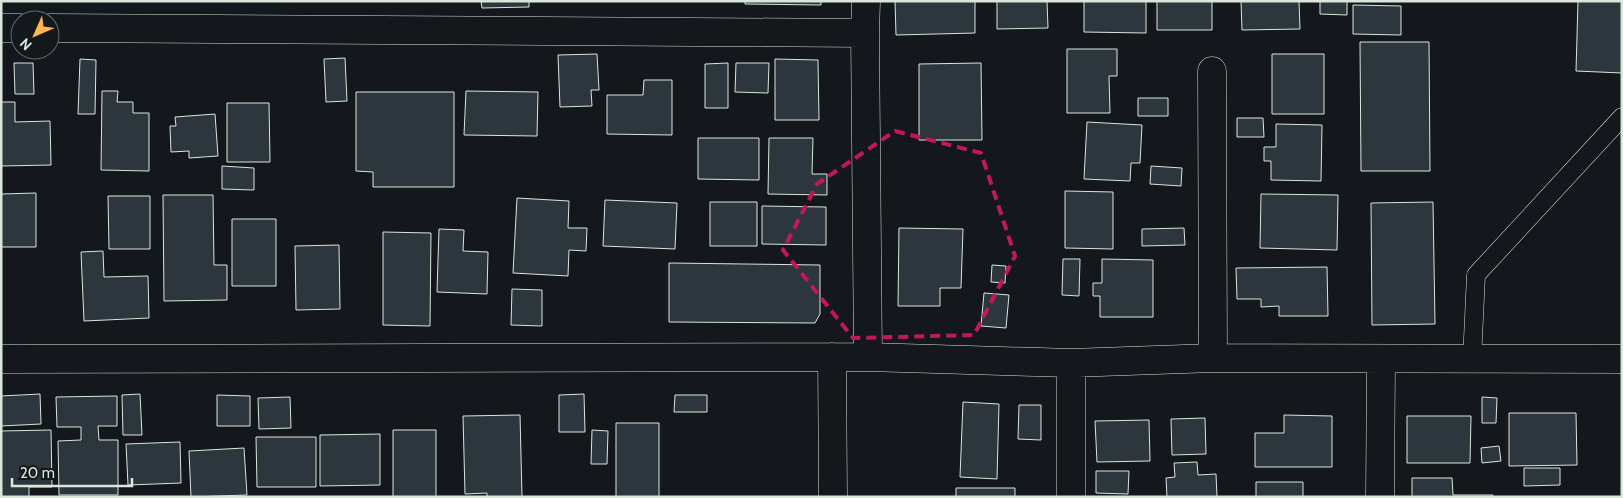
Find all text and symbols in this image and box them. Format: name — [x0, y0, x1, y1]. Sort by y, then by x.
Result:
north arrow — [10, 10, 60, 60]
text: N — [16, 34, 36, 54]
scale bar — [12, 456, 132, 488]
text: 20 m — [20, 464, 55, 482]

